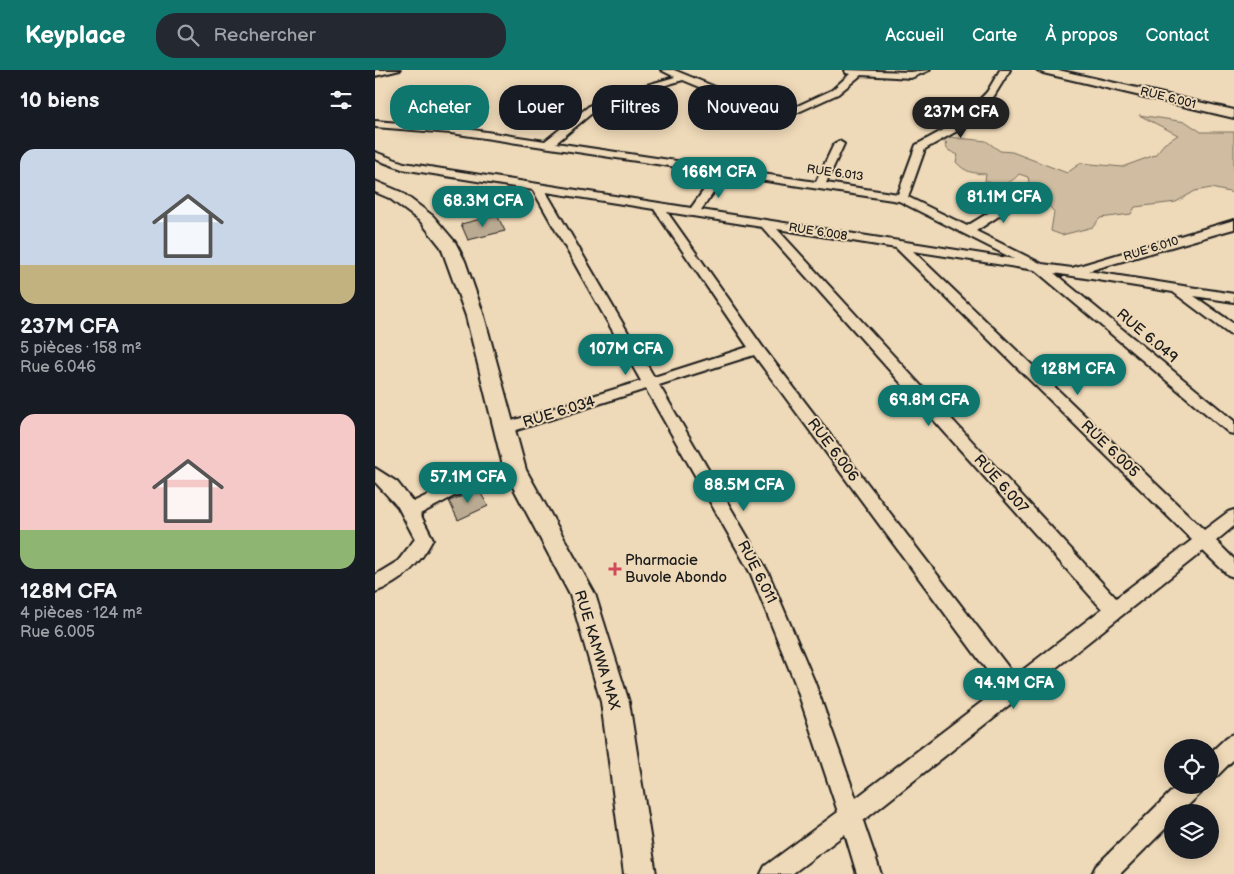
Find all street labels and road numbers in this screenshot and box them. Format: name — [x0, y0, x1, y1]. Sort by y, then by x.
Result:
street label: RUE 6.001 — [1139, 84, 1197, 112]
street label: RUE 6.013 — [806, 162, 864, 184]
street label: RUE 6.008 — [788, 220, 848, 244]
street label: RUE 6.010 — [1122, 234, 1180, 264]
street label: RUE 6.049 — [1112, 305, 1182, 367]
street label: RUE 6.034 — [520, 392, 598, 432]
street label: RUE 6.006 — [803, 415, 863, 485]
street label: RUE 6.005 — [1077, 416, 1143, 482]
street label: RUE 6.007 — [970, 451, 1033, 518]
street label: RUE 6.011 — [733, 537, 781, 607]
street label: RUE KAMWA MAX — [570, 588, 624, 712]

